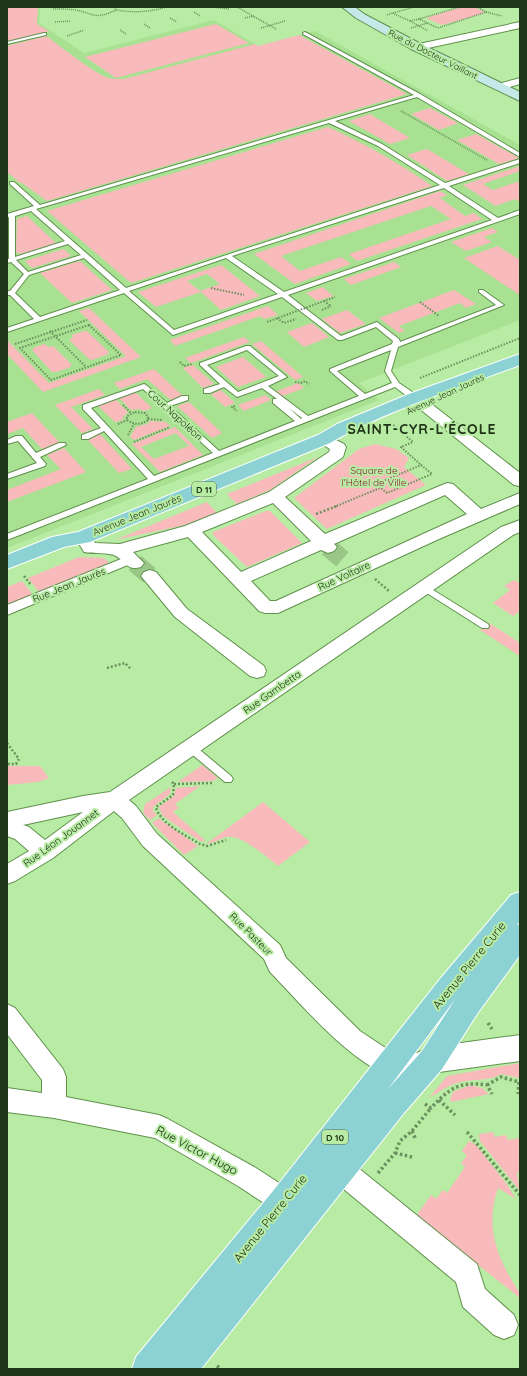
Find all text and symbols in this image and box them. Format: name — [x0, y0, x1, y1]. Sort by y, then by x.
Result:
street label: Rue du Docteur Vaillant — [387, 27, 479, 81]
street label: Avenue Jean Jaurès — [404, 371, 486, 417]
street label: Cour Napoléon — [145, 387, 205, 443]
district label: SAINT-CYR-L'ÉCOLE — [347, 420, 497, 438]
park label: Square de l'Hôtel de Ville — [342, 464, 407, 489]
road number: D 11 — [192, 482, 216, 496]
street label: Avenue Jean Jaurès — [91, 491, 183, 539]
street label: Rue Voltaire — [316, 558, 373, 594]
street label: Rue Jean Jaurès — [30, 564, 108, 606]
street label: Rue Gambetta — [241, 667, 303, 717]
street label: Rue Léon Jouannet — [21, 806, 102, 870]
street label: Rue Pasteur — [227, 910, 275, 958]
street label: Avenue Pierre Curie — [429, 918, 509, 1012]
street label: Rue Victor Hugo — [153, 1122, 241, 1178]
road number: D 10 — [322, 1130, 348, 1144]
street label: Avenue Pierre Curie — [230, 1171, 310, 1265]

